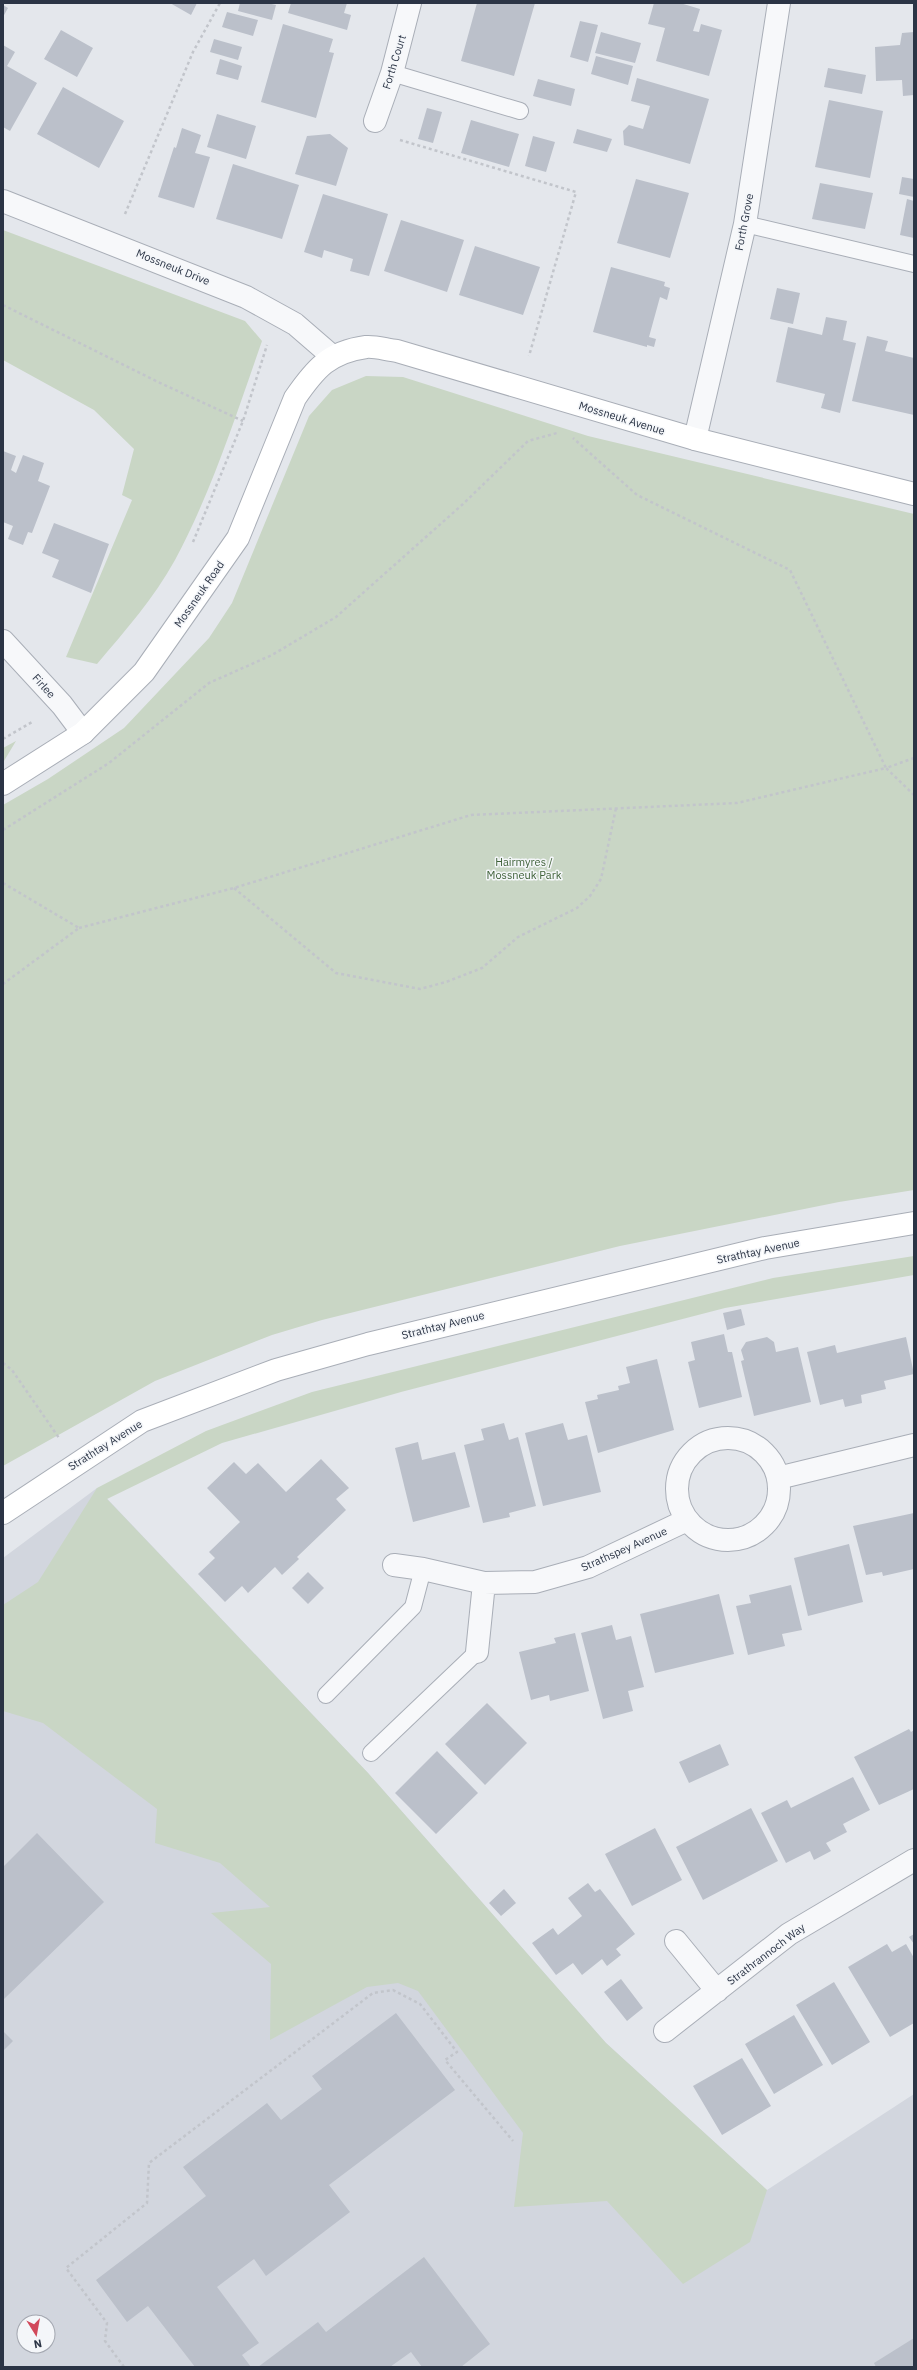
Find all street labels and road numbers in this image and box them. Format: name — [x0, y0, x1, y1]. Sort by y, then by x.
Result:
street label: Forth Court — [379, 33, 409, 91]
street label: Forth Grove — [732, 192, 756, 252]
street label: Mossneuk Drive — [134, 246, 212, 288]
street label: Mossneuk Avenue — [577, 398, 667, 438]
street label: Mossneuk Road — [171, 558, 227, 630]
street label: Firlee — [29, 671, 59, 701]
street label: Strathtay Avenue — [715, 1235, 801, 1267]
street label: Strathtay Avenue — [400, 1308, 486, 1342]
street label: Strathtay Avenue — [65, 1417, 145, 1473]
street label: Strathspey Avenue — [579, 1524, 669, 1574]
street label: Strathrannoch Way — [724, 1920, 808, 1988]

